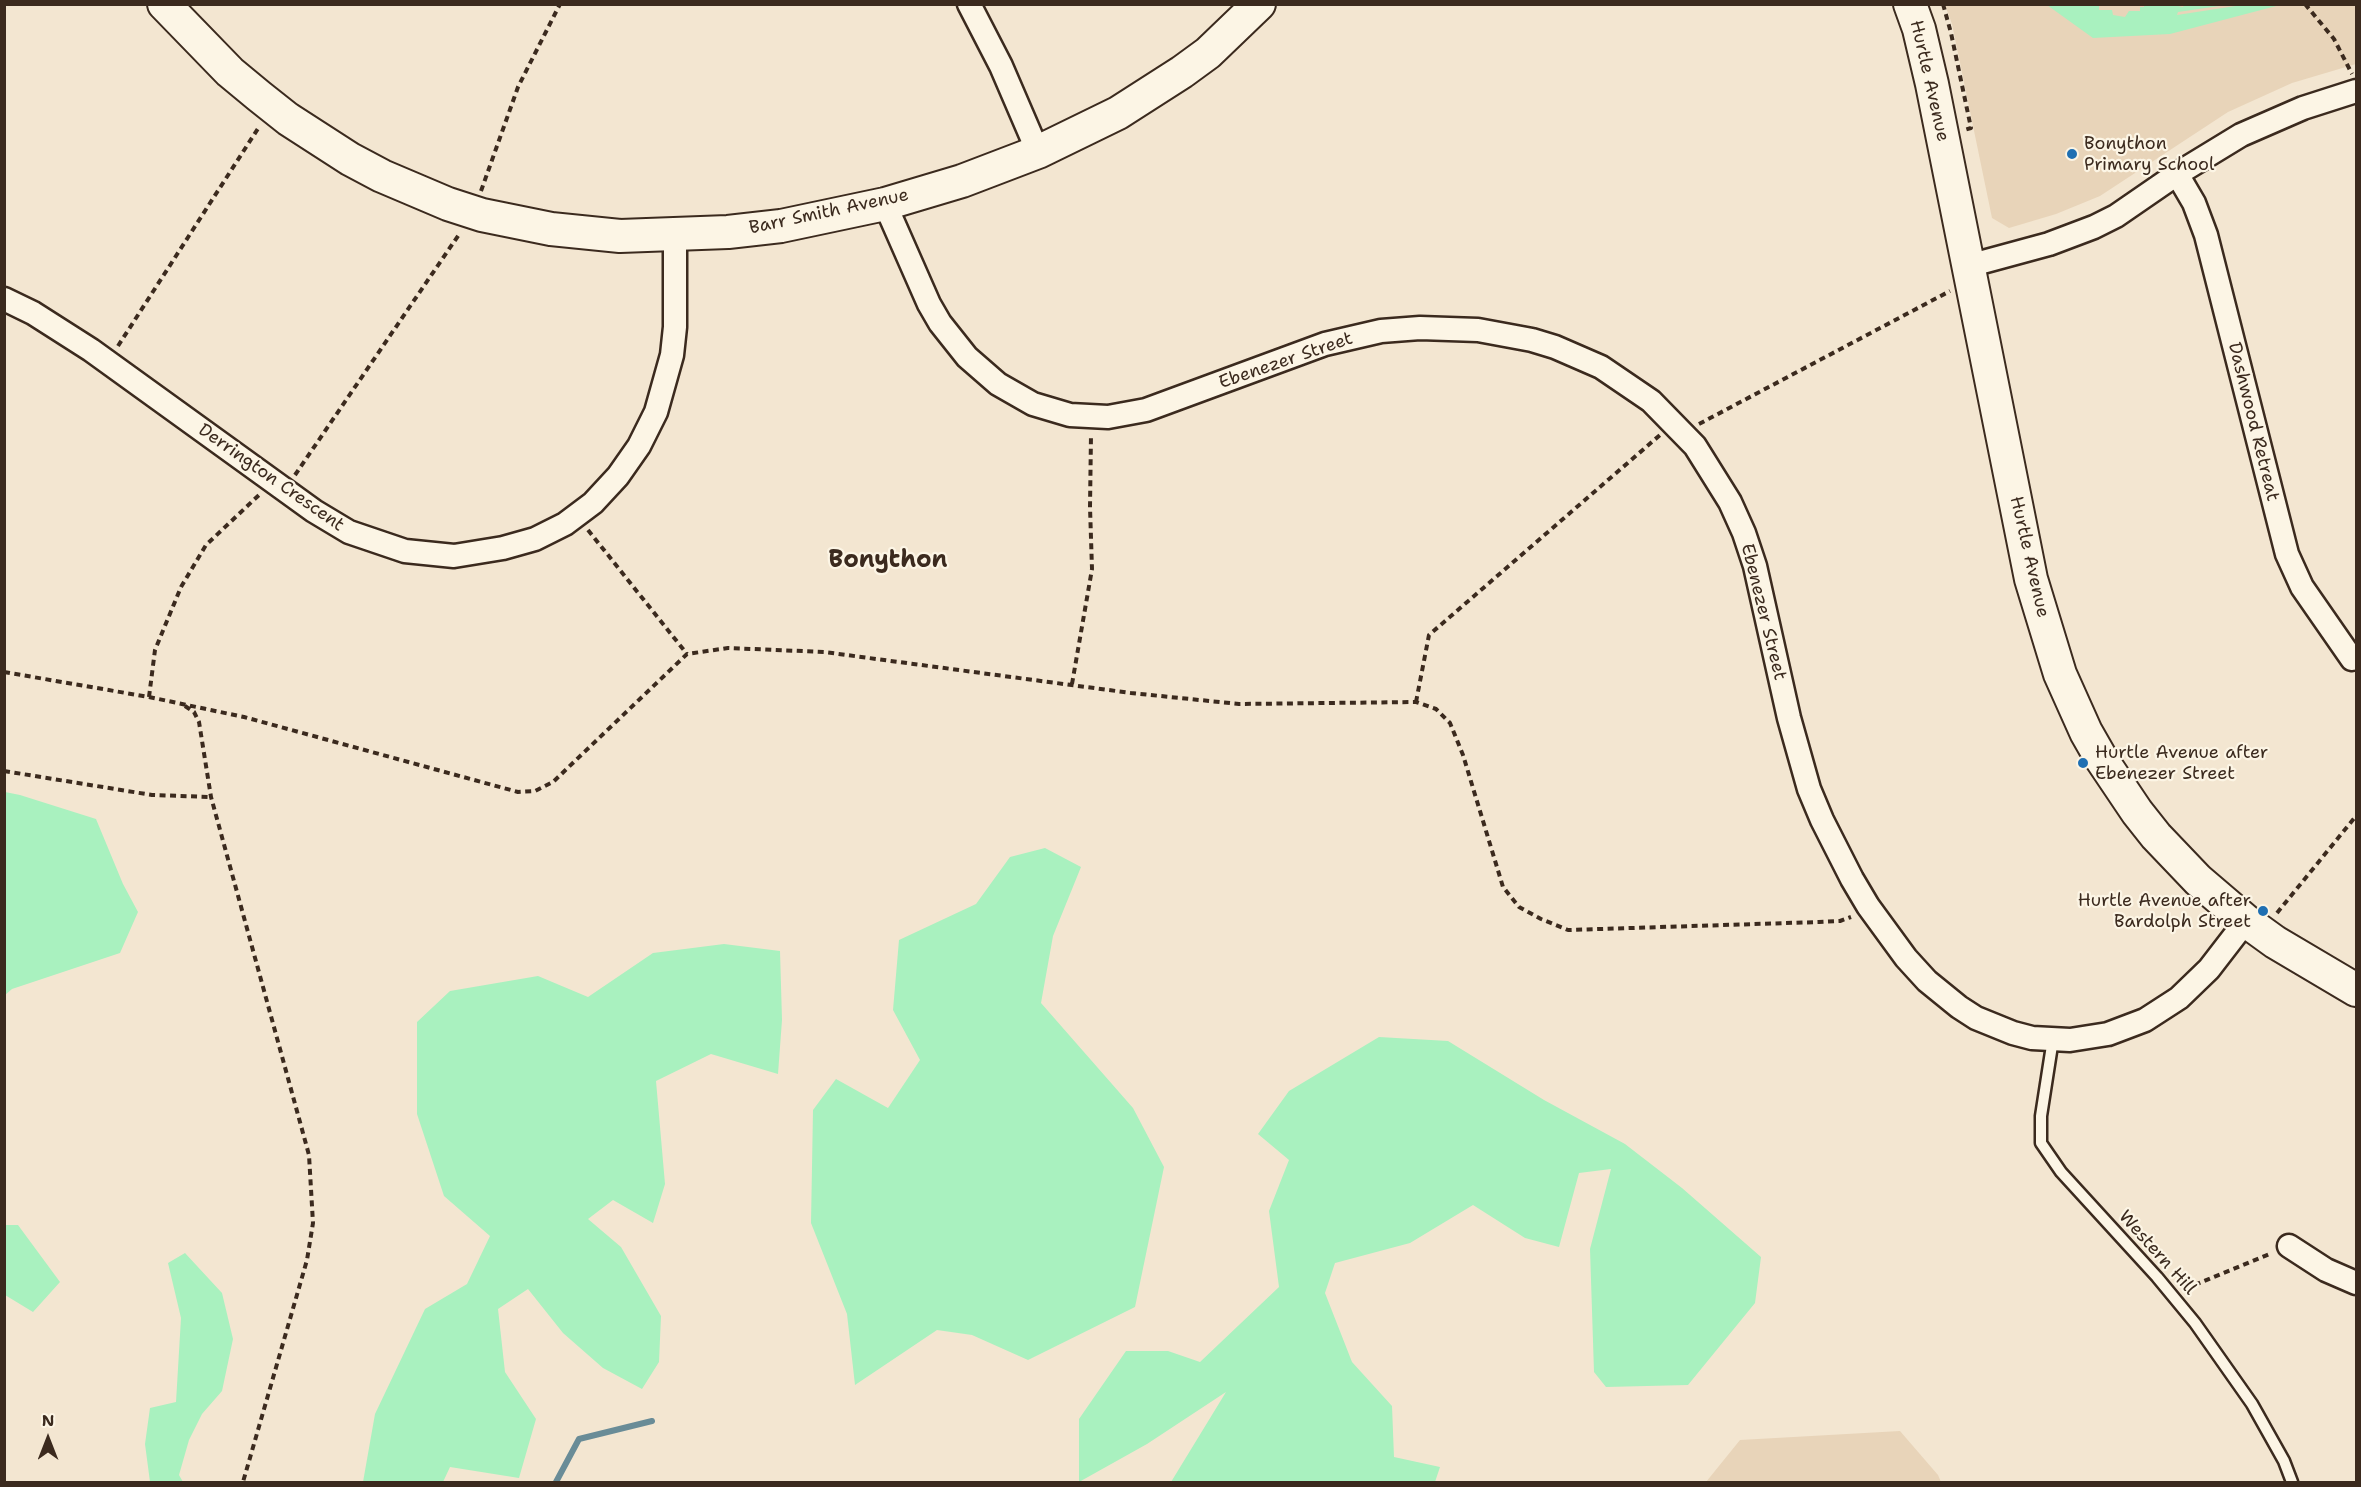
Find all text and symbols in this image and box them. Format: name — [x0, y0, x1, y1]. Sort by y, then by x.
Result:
street label: Hurtle Avenue — [1905, 18, 1953, 144]
place label: Bonython Primary School — [2084, 133, 2214, 176]
marker: Bonython Primary School — [2065, 147, 2079, 161]
street label: Barr Smith Avenue — [747, 185, 911, 239]
street label: Ebenezer Street — [1216, 328, 1356, 394]
street label: Dashwood Retreat — [2223, 340, 2283, 504]
street label: Derrington Crescent — [194, 419, 348, 537]
street label: Hurtle Avenue — [2005, 494, 2053, 620]
street label: Ebenezer Street — [1736, 541, 1790, 683]
district label: Bonython — [828, 547, 948, 575]
place label: Hurtle Avenue after Ebenezer Street — [2095, 742, 2268, 784]
marker: Hurtle Avenue after Ebenezer Street — [2076, 756, 2090, 770]
place label: Hurtle Avenue after Bardolph Street — [2078, 890, 2251, 932]
marker: Hurtle Avenue after Bardolph Street — [2256, 904, 2270, 918]
street label: Western Hill — [2114, 1206, 2200, 1300]
north arrow — [18, 1409, 78, 1469]
text: N — [42, 1410, 54, 1431]

